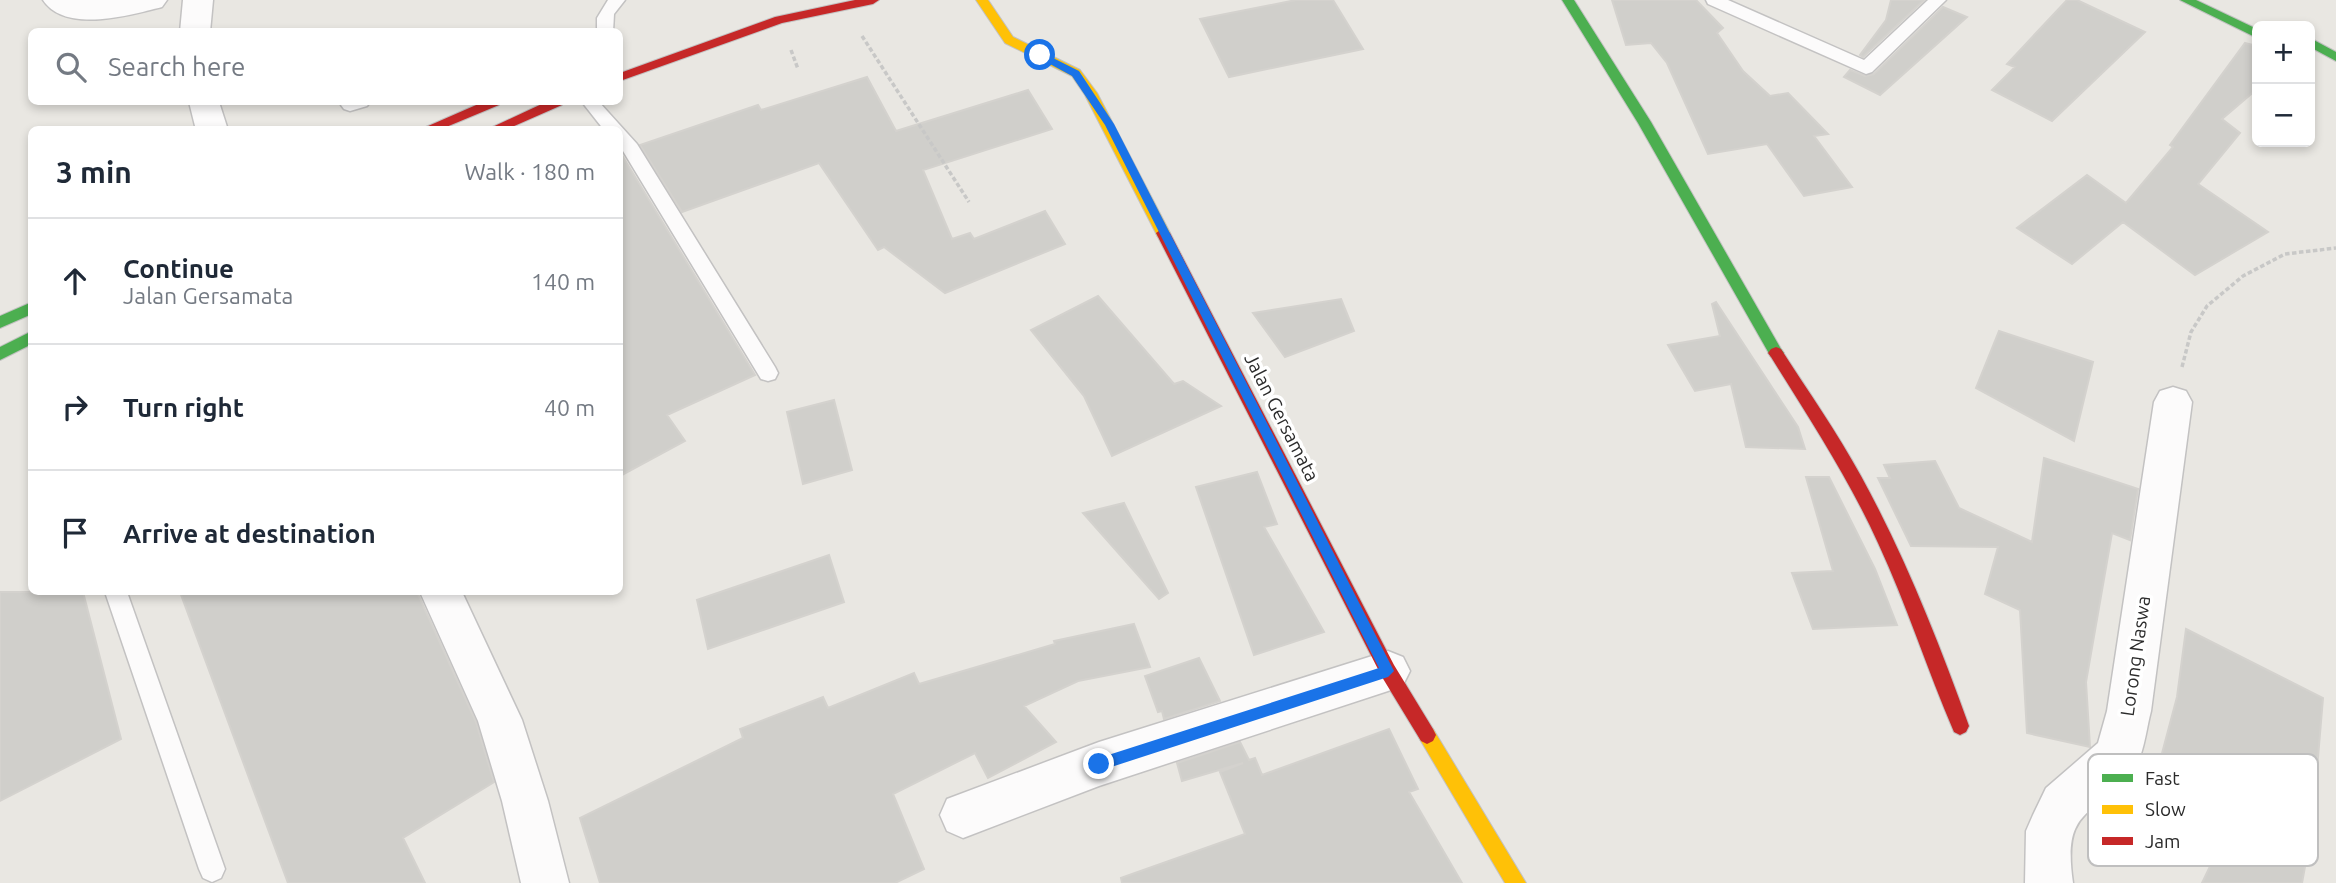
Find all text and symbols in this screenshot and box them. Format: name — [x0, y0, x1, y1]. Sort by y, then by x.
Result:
map controls — [2252, 21, 2315, 147]
button: + — [2252, 21, 2315, 84]
search box — [28, 28, 623, 105]
route start — [1024, 39, 1055, 70]
icon: search — [52, 48, 90, 86]
text: Search here — [108, 52, 245, 81]
button: − — [2252, 84, 2315, 147]
text: 3 min — [56, 155, 132, 189]
text: Walk · 180 m — [464, 159, 595, 184]
text: Continue — [123, 254, 234, 283]
icon: ahead — [56, 262, 94, 300]
text: 140 m — [531, 269, 595, 294]
text: Jalan Gersamata — [123, 283, 293, 308]
street label: Jalan Gersamata — [1240, 349, 1324, 485]
icon: right — [56, 388, 94, 426]
text: Turn right — [123, 393, 244, 422]
text: 40 m — [544, 395, 595, 420]
icon: arrive — [56, 514, 94, 552]
text: Arrive at destination — [123, 519, 376, 548]
street label: Lorong Naswa — [2116, 594, 2154, 718]
route end — [1083, 748, 1114, 779]
legend — [2088, 754, 2318, 866]
text: Fast — [2145, 767, 2180, 789]
text: Slow — [2145, 798, 2186, 820]
text: Jam — [2145, 830, 2181, 852]

